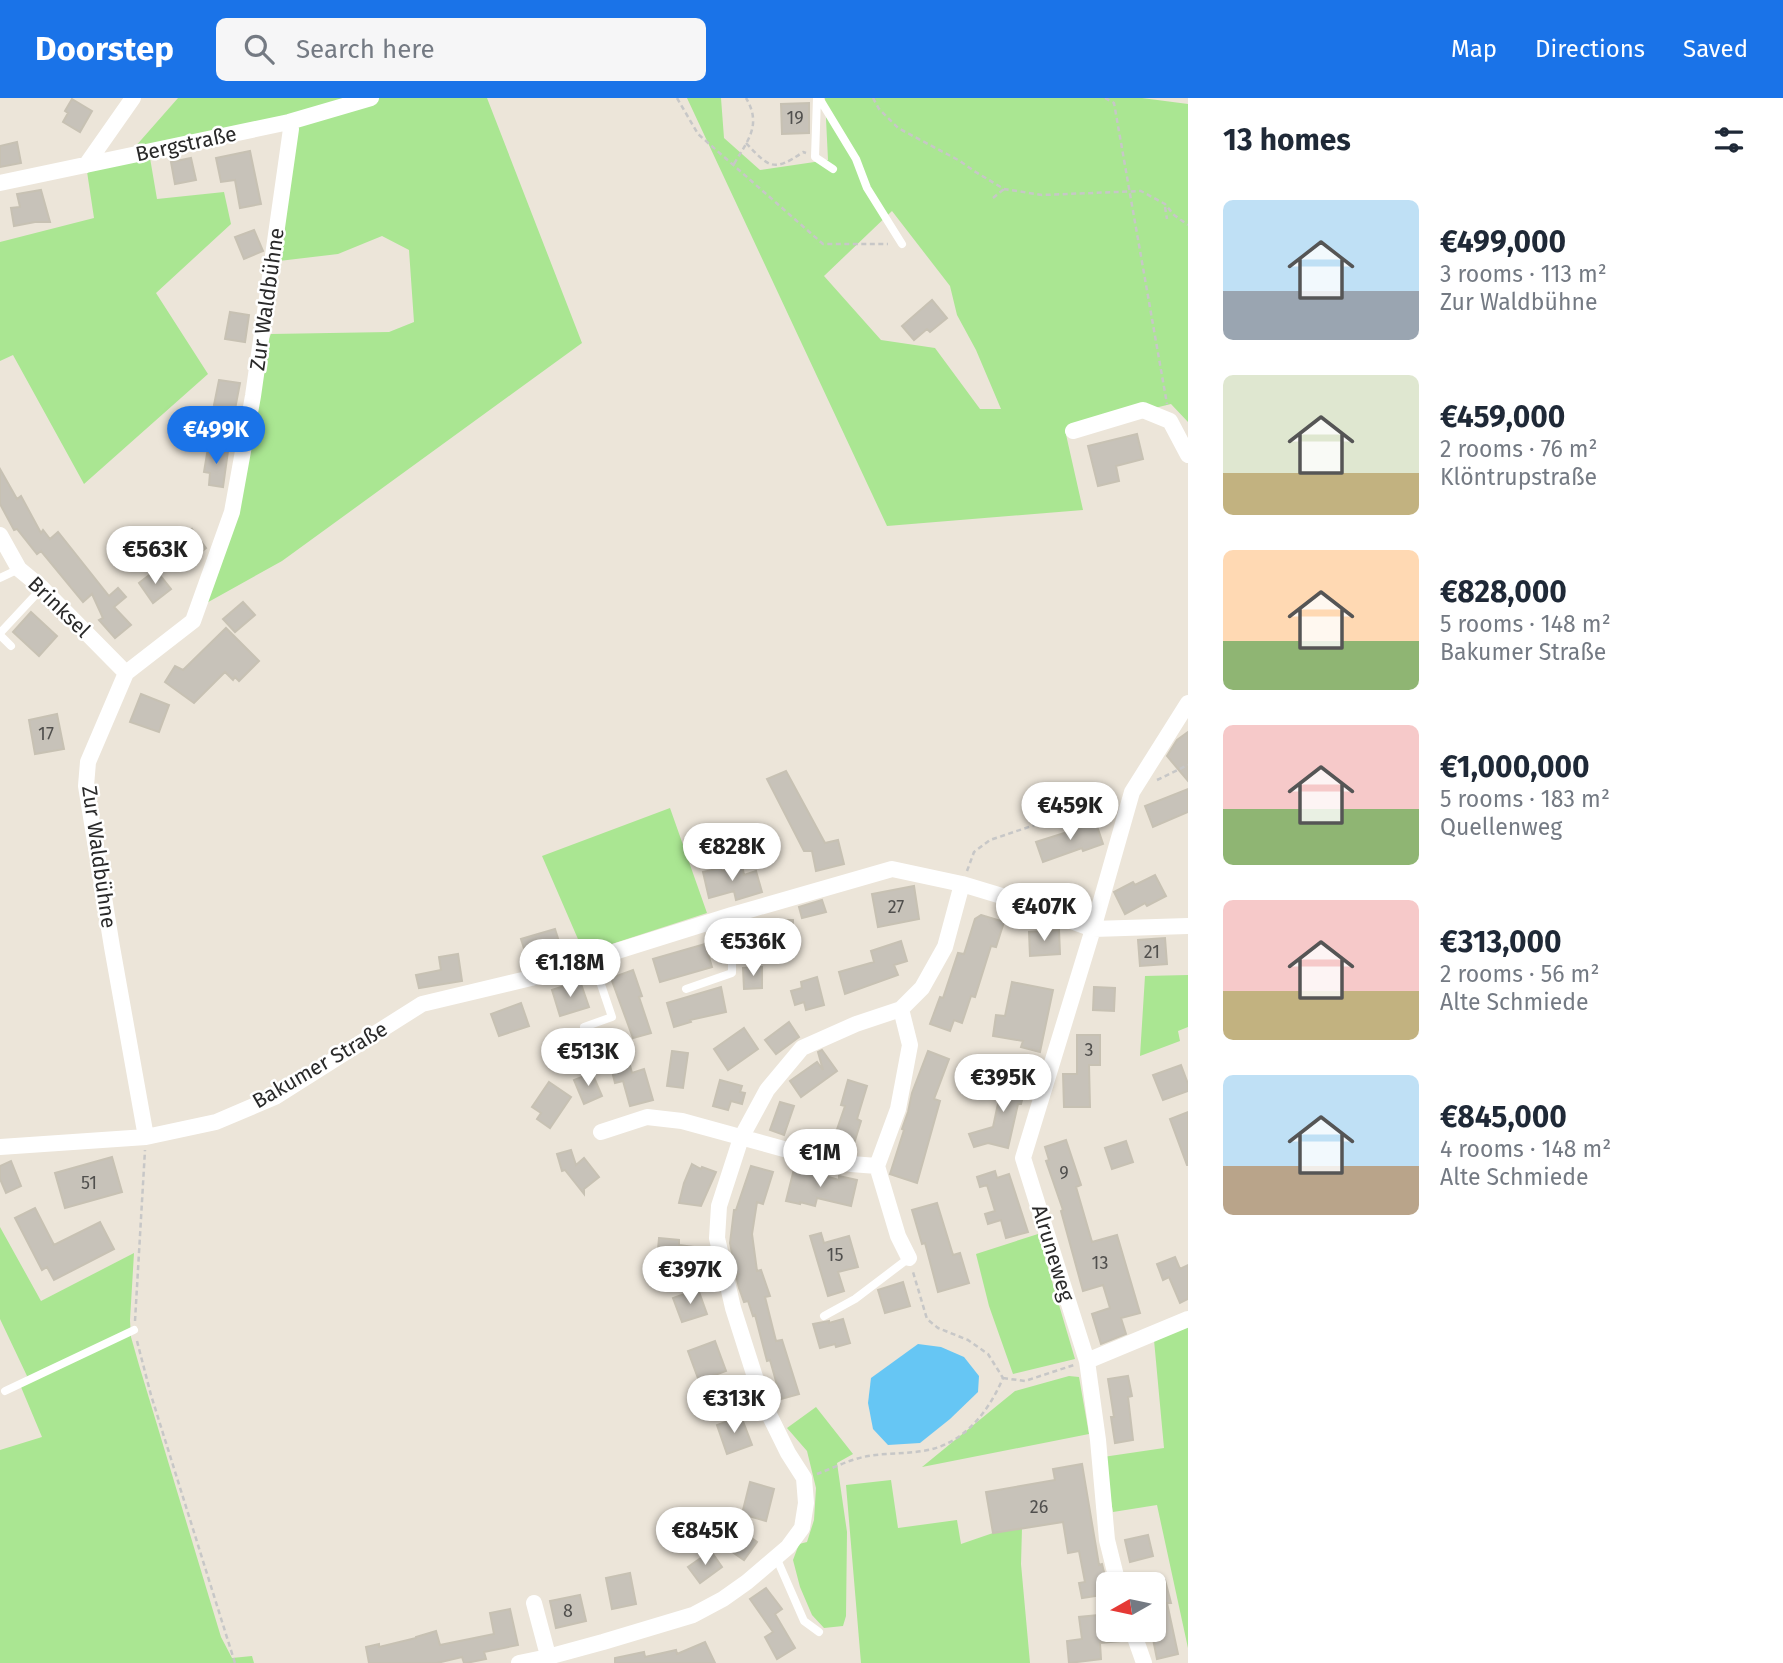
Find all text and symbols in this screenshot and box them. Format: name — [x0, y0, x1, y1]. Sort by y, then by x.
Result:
search box — [216, 18, 706, 81]
text: Doorstep — [35, 29, 174, 69]
icon: search — [240, 30, 278, 68]
text: Search here — [296, 34, 435, 65]
text: Map — [1451, 35, 1497, 63]
text: Directions — [1535, 35, 1645, 63]
text: Saved — [1683, 35, 1748, 63]
house number: 19 — [786, 107, 804, 129]
street label: Bergstraße — [133, 121, 239, 167]
icon: filters — [1710, 121, 1748, 159]
text: 13 homes — [1223, 122, 1351, 158]
text: €499,000 — [1440, 224, 1566, 260]
street label: Zur Waldbühne — [244, 226, 290, 372]
icon: home — [1279, 228, 1363, 312]
text: 3 rooms · 113 m² — [1440, 260, 1607, 288]
text: Zur Waldbühne — [1440, 288, 1597, 316]
text: €459,000 — [1440, 399, 1565, 435]
icon: home — [1279, 403, 1363, 487]
pin: €499K — [167, 406, 265, 466]
text: €499K — [183, 415, 249, 443]
text: 2 rooms · 76 m² — [1440, 435, 1598, 463]
text: Klöntrupstraße — [1440, 463, 1597, 491]
pin: €563K — [106, 526, 204, 586]
text: €563K — [122, 535, 188, 563]
street label: Brinksel — [22, 571, 96, 643]
text: €828,000 — [1440, 574, 1567, 610]
icon: home — [1279, 578, 1363, 662]
text: 5 rooms · 148 m² — [1440, 610, 1611, 638]
text: Bakumer Straße — [1440, 638, 1606, 666]
house number: 17 — [38, 723, 54, 745]
text: €1,000,000 — [1440, 749, 1590, 785]
icon: home — [1279, 753, 1363, 837]
pin: €459K — [1021, 782, 1119, 842]
street label: Zur Waldbühne — [76, 784, 122, 930]
text: 5 rooms · 183 m² — [1440, 785, 1610, 813]
text: €459K — [1037, 791, 1103, 819]
text: Quellenweg — [1440, 813, 1562, 841]
pin: €828K — [683, 824, 781, 883]
text: €828K — [699, 832, 765, 860]
pin: €407K — [995, 884, 1093, 943]
text: €407K — [1012, 892, 1076, 920]
house number: 27 — [888, 896, 904, 918]
pin: €536K — [704, 918, 802, 978]
text: €313,000 — [1440, 924, 1562, 960]
text: €536K — [720, 927, 786, 955]
icon: home — [1279, 928, 1363, 1012]
pin: €1.18M — [513, 940, 627, 999]
house number: 21 — [1144, 941, 1160, 963]
text: €1.18M — [536, 948, 604, 976]
text: 2 rooms · 56 m² — [1440, 960, 1599, 988]
text: Alte Schmiede — [1440, 988, 1589, 1016]
street label: Bakumer Straße — [248, 1016, 392, 1114]
pin: €513K — [539, 1028, 637, 1088]
text: €513K — [557, 1037, 619, 1065]
house number: 3 — [1085, 1039, 1093, 1061]
pin: €395K — [954, 1054, 1052, 1114]
text: €395K — [970, 1063, 1036, 1091]
text: €845,000 — [1440, 1099, 1567, 1135]
icon: home — [1279, 1103, 1363, 1187]
pin: €1M — [786, 1130, 854, 1189]
text: 4 rooms · 148 m² — [1440, 1135, 1611, 1163]
text: €1M — [799, 1138, 841, 1166]
house number: 9 — [1059, 1162, 1069, 1184]
text: Alte Schmiede — [1440, 1163, 1589, 1191]
house number: 51 — [81, 1172, 97, 1194]
street label: Alruneweg — [1026, 1202, 1080, 1305]
house number: 15 — [827, 1244, 843, 1266]
pin: €397K — [641, 1246, 739, 1306]
house number: 13 — [1092, 1252, 1108, 1274]
text: €397K — [658, 1255, 722, 1283]
pin: €313K — [685, 1376, 783, 1435]
text: €313K — [703, 1384, 765, 1412]
house number: 26 — [1030, 1496, 1048, 1518]
pin: €845K — [656, 1508, 754, 1567]
text: €845K — [672, 1516, 738, 1544]
north arrow — [1096, 1572, 1166, 1642]
map controls — [1096, 1572, 1166, 1642]
house number: 8 — [563, 1600, 573, 1622]

